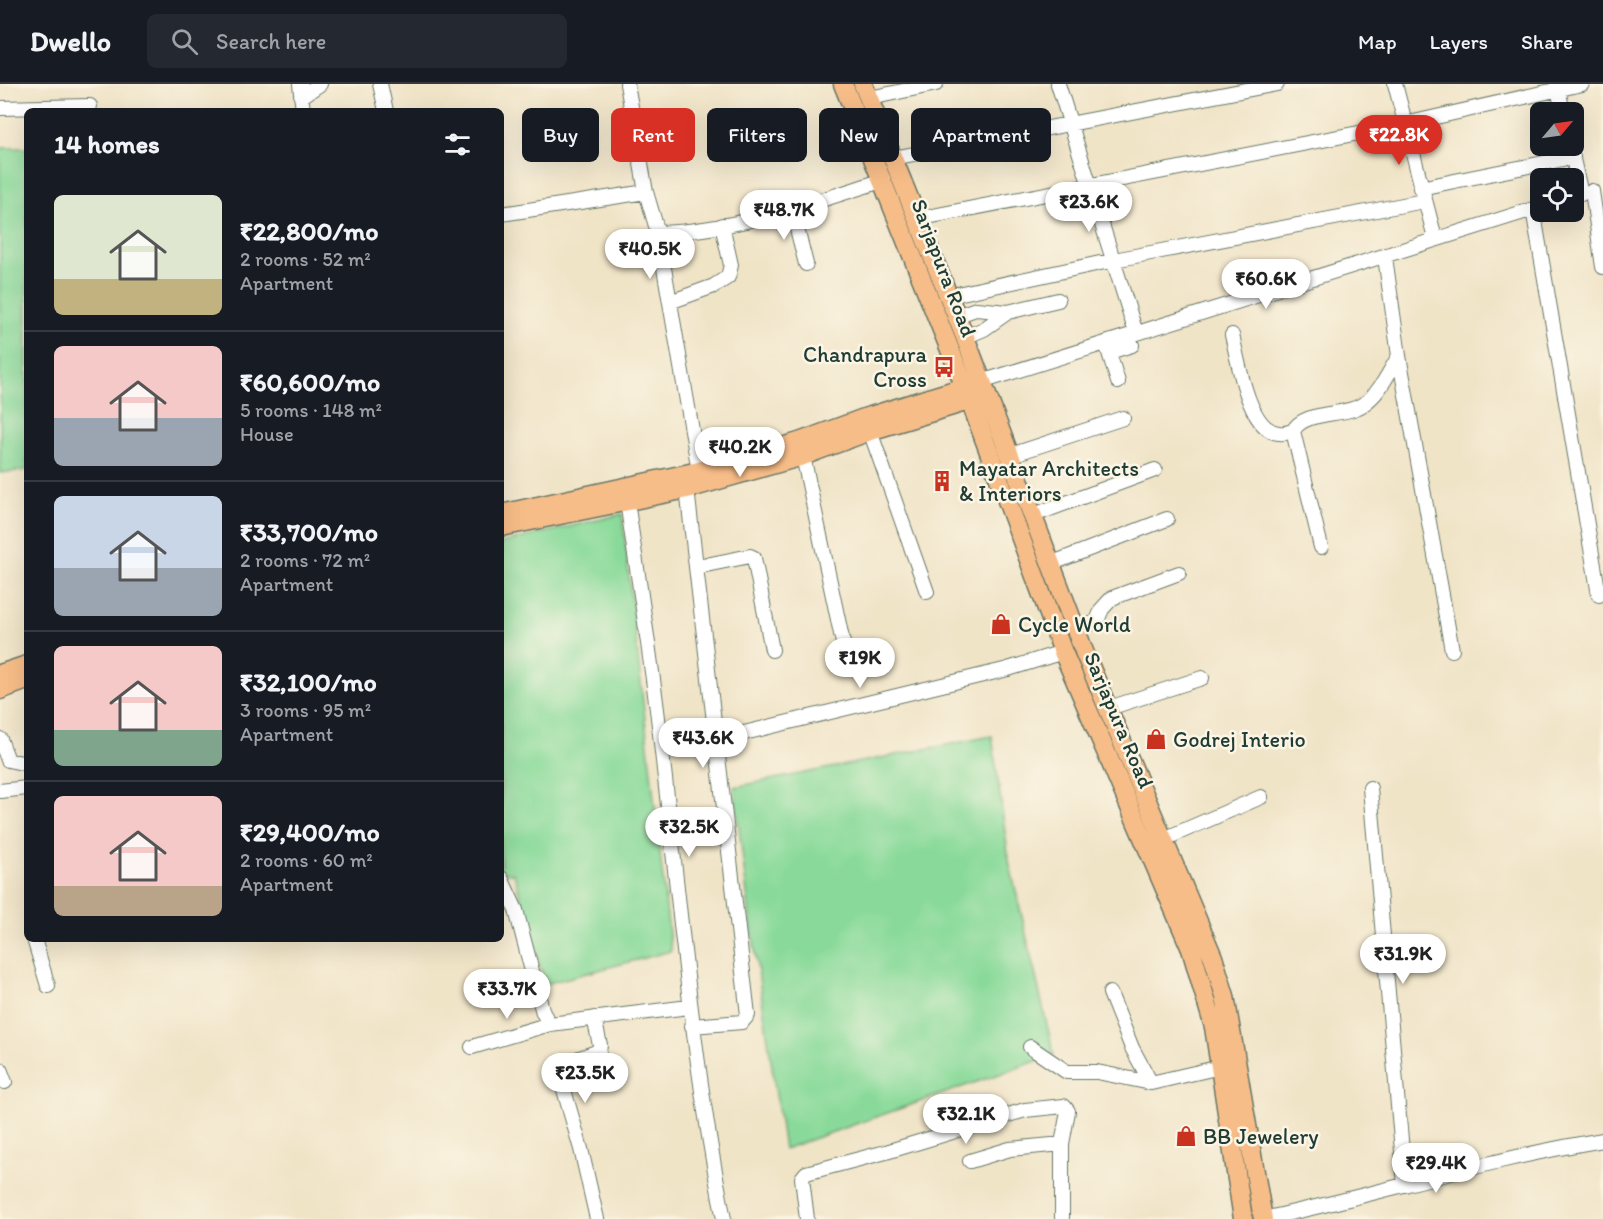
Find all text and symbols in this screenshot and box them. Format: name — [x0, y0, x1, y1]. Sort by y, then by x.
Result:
search box — [147, 14, 567, 68]
text: Dwello — [30, 24, 111, 58]
icon: search — [168, 25, 201, 58]
text: Search here — [216, 28, 326, 55]
text: Map — [1358, 29, 1397, 54]
text: Layers — [1430, 29, 1488, 54]
text: Share — [1521, 29, 1573, 54]
north arrow — [1530, 102, 1584, 156]
map controls — [1530, 102, 1584, 222]
chip: Buy — [522, 108, 599, 162]
chip: Rent — [611, 108, 695, 162]
chip: Filters — [707, 108, 807, 162]
chip: New — [819, 108, 899, 162]
chip: Apartment — [911, 108, 1051, 162]
pin: ₹22.8K — [1350, 115, 1448, 166]
text: ₹22.8K — [1369, 122, 1429, 146]
text: 14 homes — [54, 128, 160, 160]
icon: filters — [441, 128, 474, 161]
button: locate — [1530, 168, 1584, 222]
pin: ₹23.6K — [1040, 182, 1138, 233]
text: ₹23.6K — [1059, 189, 1119, 213]
pin: ₹48.7K — [735, 190, 833, 241]
street label: Sarjapura Road — [905, 195, 983, 341]
text: ₹48.7K — [754, 197, 814, 221]
text: ₹22,800/mo — [240, 215, 378, 247]
icon: home — [102, 219, 174, 291]
pin: ₹40.5K — [601, 229, 699, 280]
text: ₹40.5K — [619, 236, 681, 260]
text: 2 rooms · 52 m² — [240, 247, 371, 271]
pin: ₹60.6K — [1217, 259, 1315, 310]
text: ₹60.6K — [1236, 266, 1296, 290]
text: Apartment — [240, 271, 333, 295]
place label: Chandrapura Cross — [803, 341, 928, 393]
bus stop icon: Chandrapura Cross — [932, 355, 956, 379]
text: ₹60,600/mo — [240, 366, 380, 398]
icon: home — [102, 370, 174, 442]
text: 5 rooms · 148 m² — [240, 398, 382, 422]
text: House — [240, 422, 294, 446]
pin: ₹40.2K — [691, 427, 789, 478]
text: ₹40.2K — [709, 434, 771, 458]
place label: Mayatar Architects & Interiors — [959, 455, 1139, 507]
building icon: Mayatar Architects & Interiors — [930, 469, 954, 493]
text: ₹33,700/mo — [240, 516, 378, 548]
icon: home — [102, 520, 174, 592]
text: 2 rooms · 72 m² — [240, 548, 370, 572]
text: Apartment — [240, 572, 333, 596]
place label: Cycle World — [1018, 611, 1131, 638]
shop icon: Cycle World — [989, 612, 1013, 636]
pin: ₹19K — [824, 638, 896, 689]
text: ₹19K — [839, 645, 881, 669]
street label: Sarjapura Road — [1078, 648, 1160, 792]
text: ₹32,100/mo — [240, 666, 377, 698]
icon: home — [102, 670, 174, 742]
text: 3 rooms · 95 m² — [240, 698, 371, 722]
pin: ₹43.6K — [654, 718, 752, 769]
text: Apartment — [240, 722, 333, 746]
text: ₹43.6K — [673, 725, 733, 749]
place label: Godrej Interio — [1173, 726, 1306, 753]
shop icon: Godrej Interio — [1144, 727, 1168, 751]
pin: ₹32.5K — [640, 807, 738, 858]
text: ₹32.5K — [659, 814, 719, 838]
text: ₹29,400/mo — [240, 816, 380, 848]
icon: home — [102, 820, 174, 892]
text: 2 rooms · 60 m² — [240, 848, 373, 872]
text: Apartment — [240, 872, 333, 896]
pin: ₹31.9K — [1354, 934, 1452, 985]
text: ₹31.9K — [1374, 941, 1432, 965]
pin: ₹33.7K — [458, 969, 556, 1020]
text: ₹33.7K — [477, 976, 537, 1000]
pin: ₹23.5K — [536, 1053, 634, 1104]
text: ₹23.5K — [555, 1060, 615, 1084]
pin: ₹32.1K — [917, 1094, 1015, 1145]
text: ₹32.1K — [937, 1101, 995, 1125]
place label: BB Jewelery — [1203, 1123, 1319, 1150]
shop icon: BB Jewelery — [1174, 1124, 1198, 1148]
pin: ₹29.4K — [1387, 1143, 1485, 1194]
text: ₹29.4K — [1406, 1150, 1466, 1174]

